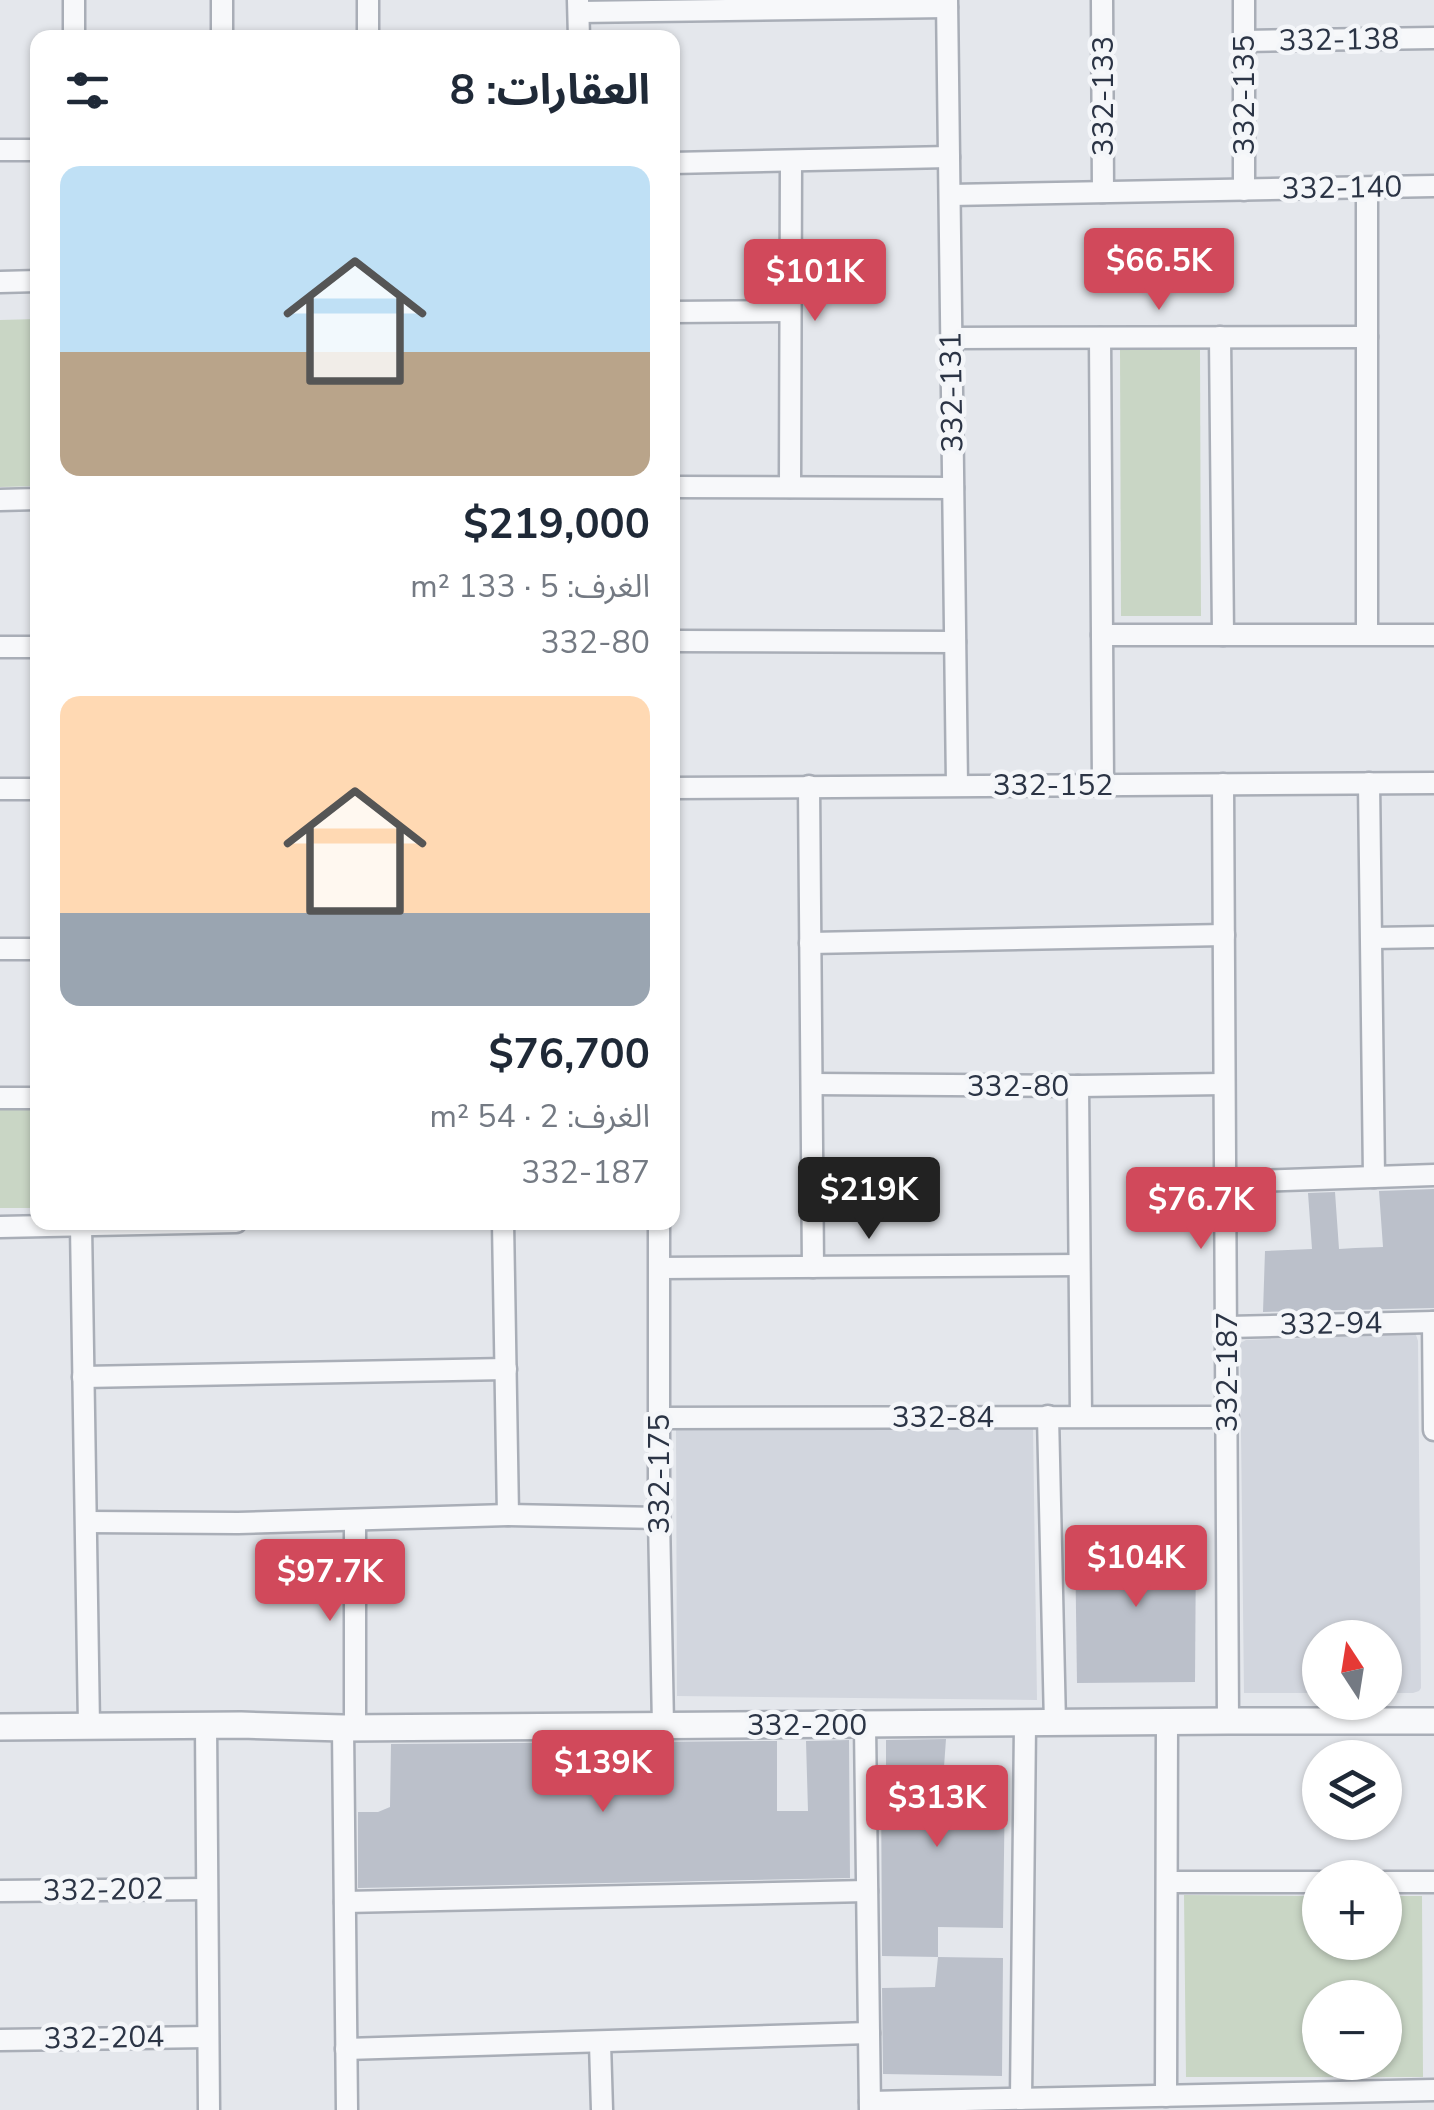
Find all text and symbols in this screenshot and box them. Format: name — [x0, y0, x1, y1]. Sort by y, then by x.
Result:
street label: 332-138 — [1278, 18, 1400, 62]
street label: 332-135 — [1224, 35, 1265, 155]
street label: 332-133 — [1083, 36, 1124, 156]
text: العقارات: 8 — [450, 62, 650, 119]
icon: filters — [60, 63, 115, 118]
street label: 332-140 — [1281, 166, 1403, 210]
pin: $66.5K — [1078, 228, 1240, 313]
icon: home — [265, 231, 445, 411]
pin: $101K — [745, 239, 885, 324]
text: $66.5K — [1106, 239, 1212, 282]
text: $101K — [766, 250, 864, 293]
street label: 332-131 — [930, 331, 974, 453]
text: $219,000 — [463, 496, 650, 553]
text: الغرف: 5 · 133 m² — [410, 565, 650, 608]
text: 332-80 — [540, 621, 650, 664]
icon: home — [265, 761, 445, 941]
street label: 332-152 — [993, 765, 1113, 806]
text: $76,700 — [488, 1026, 650, 1083]
street label: 332-80 — [967, 1066, 1069, 1107]
text: الغرف: 2 · 54 m² — [430, 1095, 650, 1138]
text: 332-187 — [521, 1151, 650, 1194]
pin: $219K — [799, 1157, 939, 1242]
pin: $76.7K — [1120, 1167, 1282, 1252]
text: $219K — [820, 1168, 918, 1211]
text: $76.7K — [1148, 1178, 1254, 1221]
street label: 332-94 — [1279, 1303, 1383, 1345]
street label: 332-187 — [1207, 1312, 1248, 1432]
street label: 332-84 — [892, 1397, 994, 1438]
street label: 332-175 — [639, 1414, 680, 1534]
pin: $104K — [1066, 1525, 1206, 1610]
text: $104K — [1087, 1536, 1185, 1579]
pin: $97.7K — [249, 1539, 411, 1624]
text: $97.7K — [277, 1550, 383, 1593]
north arrow — [1302, 1620, 1402, 1720]
map controls — [1302, 1620, 1402, 2080]
street label: 332-200 — [747, 1705, 867, 1746]
pin: $139K — [533, 1730, 673, 1815]
button: layers — [1302, 1740, 1402, 1840]
text: $139K — [554, 1741, 652, 1784]
pin: $313K — [867, 1765, 1007, 1850]
text: $313K — [888, 1776, 986, 1819]
button: + — [1302, 1860, 1402, 1960]
street label: 332-202 — [42, 1868, 164, 1912]
button: − — [1302, 1980, 1402, 2080]
street label: 332-204 — [43, 2016, 165, 2060]

